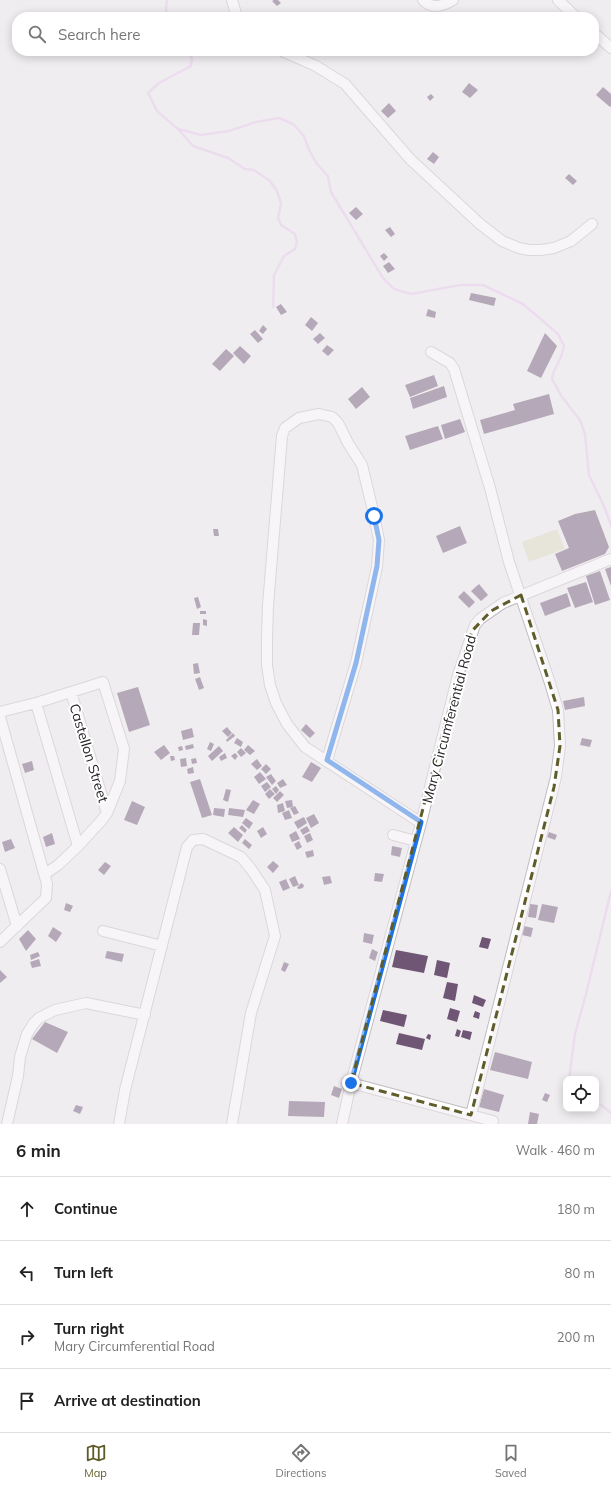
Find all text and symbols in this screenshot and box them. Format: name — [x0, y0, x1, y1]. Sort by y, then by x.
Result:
search box — [12, 12, 599, 56]
icon: search — [26, 23, 48, 45]
text: Search here — [58, 25, 140, 44]
route start — [365, 507, 383, 525]
street label: Mary Circumferential Road — [418, 633, 480, 805]
street label: Castellon Street — [65, 701, 113, 805]
route end — [342, 1074, 360, 1092]
map controls — [563, 1076, 599, 1112]
button: locate — [563, 1076, 599, 1112]
text: 6 min — [16, 1140, 61, 1161]
text: Walk · 460 m — [516, 1142, 595, 1158]
icon: ahead — [16, 1198, 38, 1220]
text: Continue — [54, 1199, 117, 1218]
text: 180 m — [557, 1201, 595, 1217]
icon: left — [16, 1262, 38, 1284]
text: Turn left — [54, 1263, 113, 1282]
text: 80 m — [565, 1265, 595, 1281]
text: Turn right — [54, 1319, 124, 1338]
icon: right — [16, 1326, 38, 1348]
text: 200 m — [557, 1329, 595, 1345]
text: Mary Circumferential Road — [54, 1338, 215, 1354]
icon: arrive — [16, 1390, 38, 1412]
text: Arrive at destination — [54, 1391, 201, 1410]
tab: Map — [84, 1442, 107, 1480]
tab: Directions — [276, 1442, 326, 1480]
tab: Saved — [495, 1442, 527, 1480]

